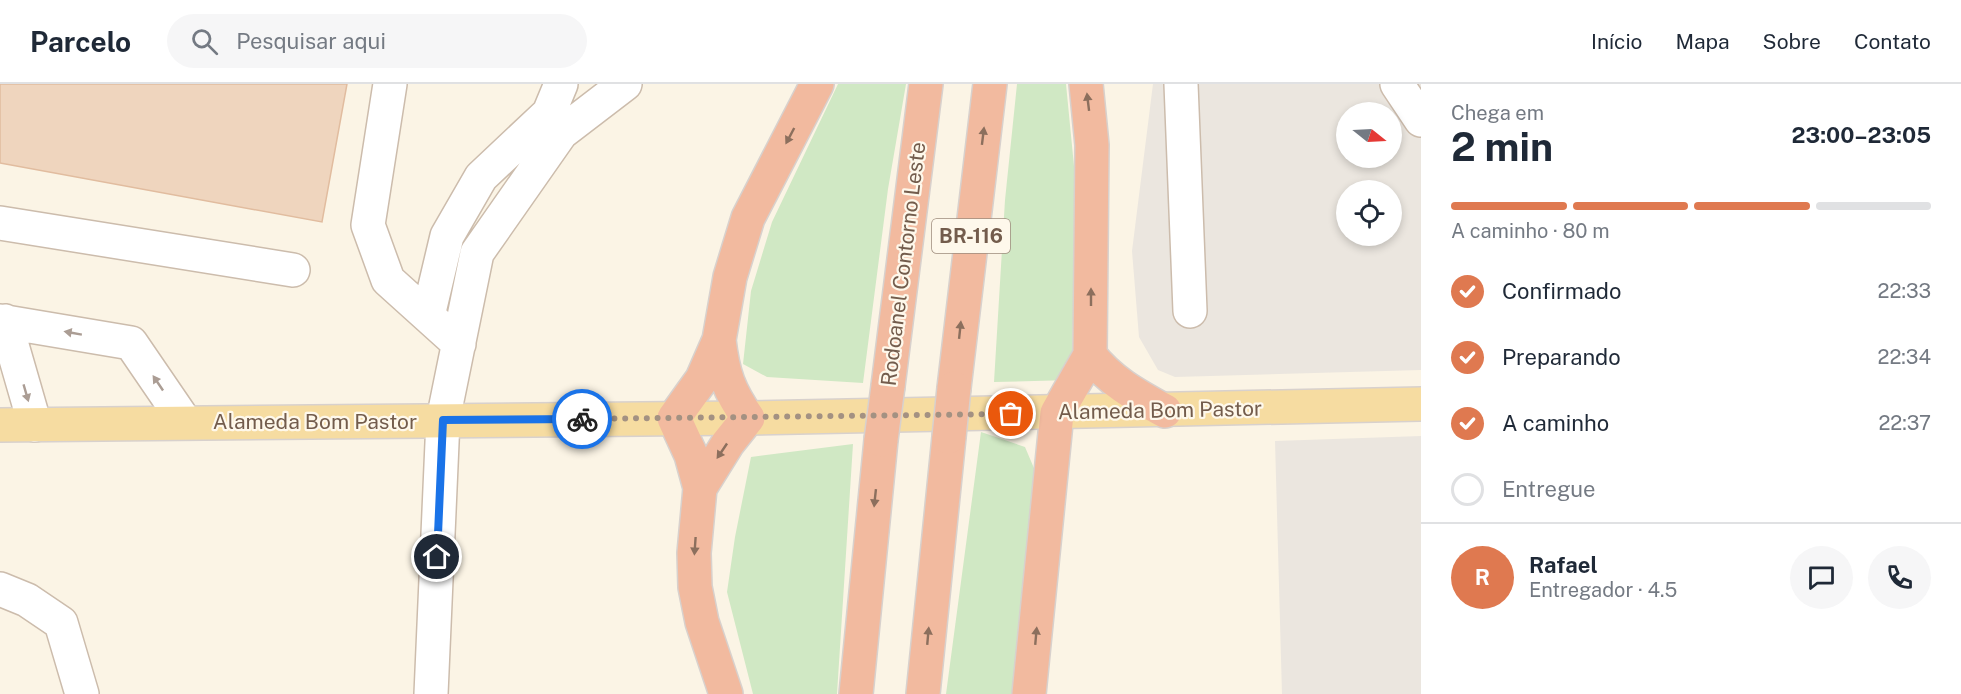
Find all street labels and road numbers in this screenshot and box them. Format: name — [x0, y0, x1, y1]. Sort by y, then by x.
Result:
street label: Rodoanel Contorno Leste — [876, 141, 930, 387]
road number: BR-116 — [932, 219, 1010, 253]
street label: Alameda Bom Pastor — [1058, 396, 1262, 424]
street label: Alameda Bom Pastor — [213, 409, 417, 434]

